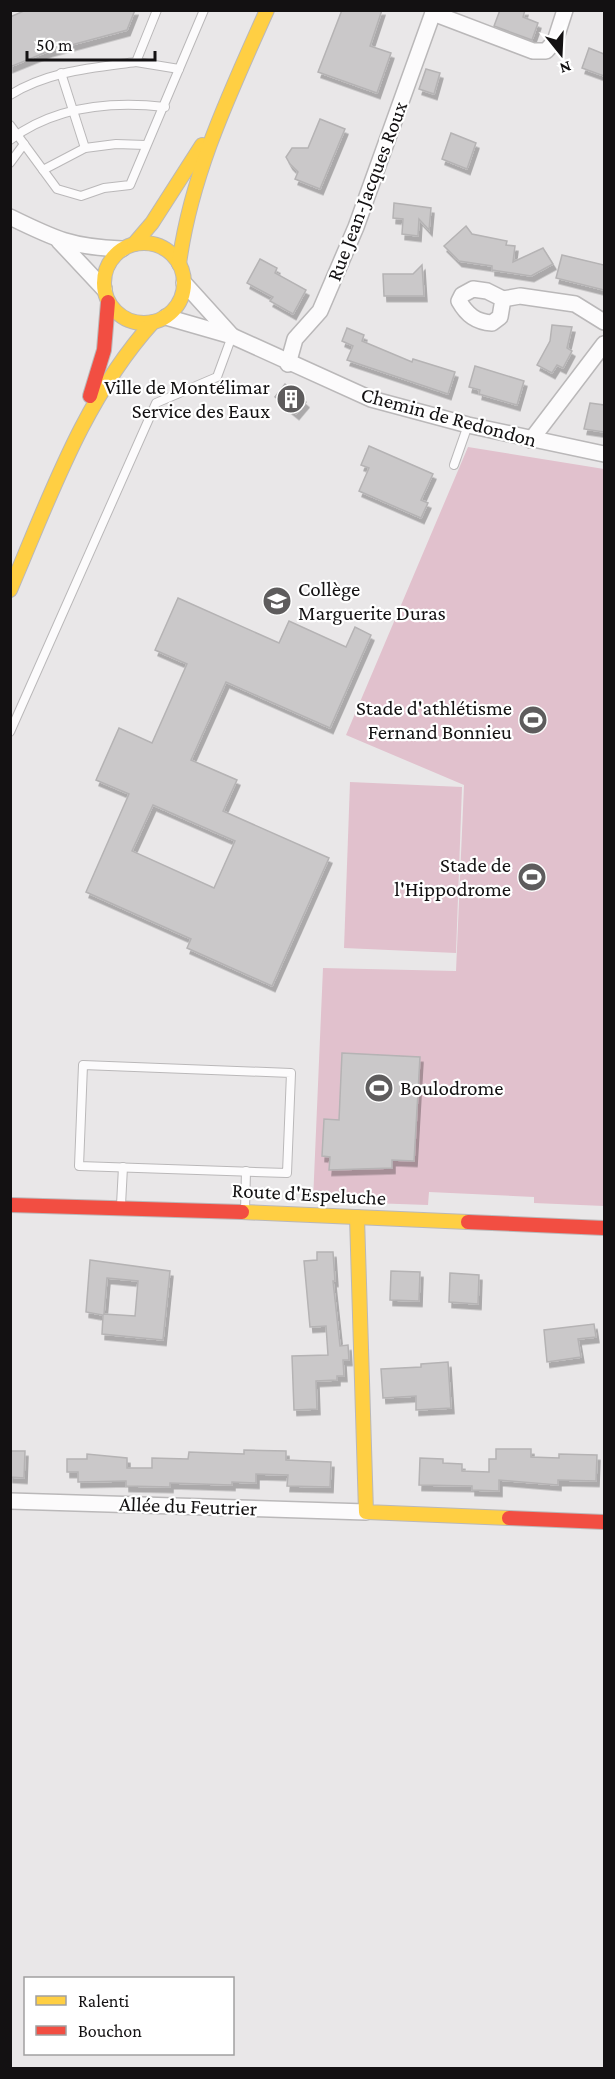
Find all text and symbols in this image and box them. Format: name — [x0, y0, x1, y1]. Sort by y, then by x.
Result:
scale bar — [27, 24, 154, 62]
north arrow — [531, 24, 591, 84]
text: 50 m — [36, 35, 73, 55]
text: N — [558, 58, 573, 78]
street label: Rue Jean-Jacques Roux — [322, 98, 412, 284]
place label: Ville de Montélimar Service des Eaux — [104, 375, 271, 423]
street label: Chemin de Redondon — [359, 382, 539, 452]
building icon: Ville de Montélimar Service des Eaux — [275, 383, 307, 415]
place label: Collège Marguerite Duras — [298, 577, 446, 625]
school or university icon: Collège Marguerite Duras — [261, 585, 293, 617]
place label: Stade d'athlétisme Fernand Bonnieu — [356, 696, 512, 744]
sports icon: Stade d'athlétisme Fernand Bonnieu — [517, 704, 549, 736]
place label: Stade de l'Hippodrome — [394, 853, 511, 901]
sports icon: Stade de l'Hippodrome — [516, 861, 548, 893]
sports icon: Boulodrome — [363, 1072, 395, 1104]
place label: Boulodrome — [400, 1076, 504, 1100]
street label: Route d'Espeluche — [231, 1178, 387, 1210]
street label: Allée du Feutrier — [118, 1492, 258, 1520]
legend — [24, 1977, 234, 2055]
text: Ralenti — [78, 1991, 129, 2011]
text: Bouchon — [78, 2021, 142, 2041]

